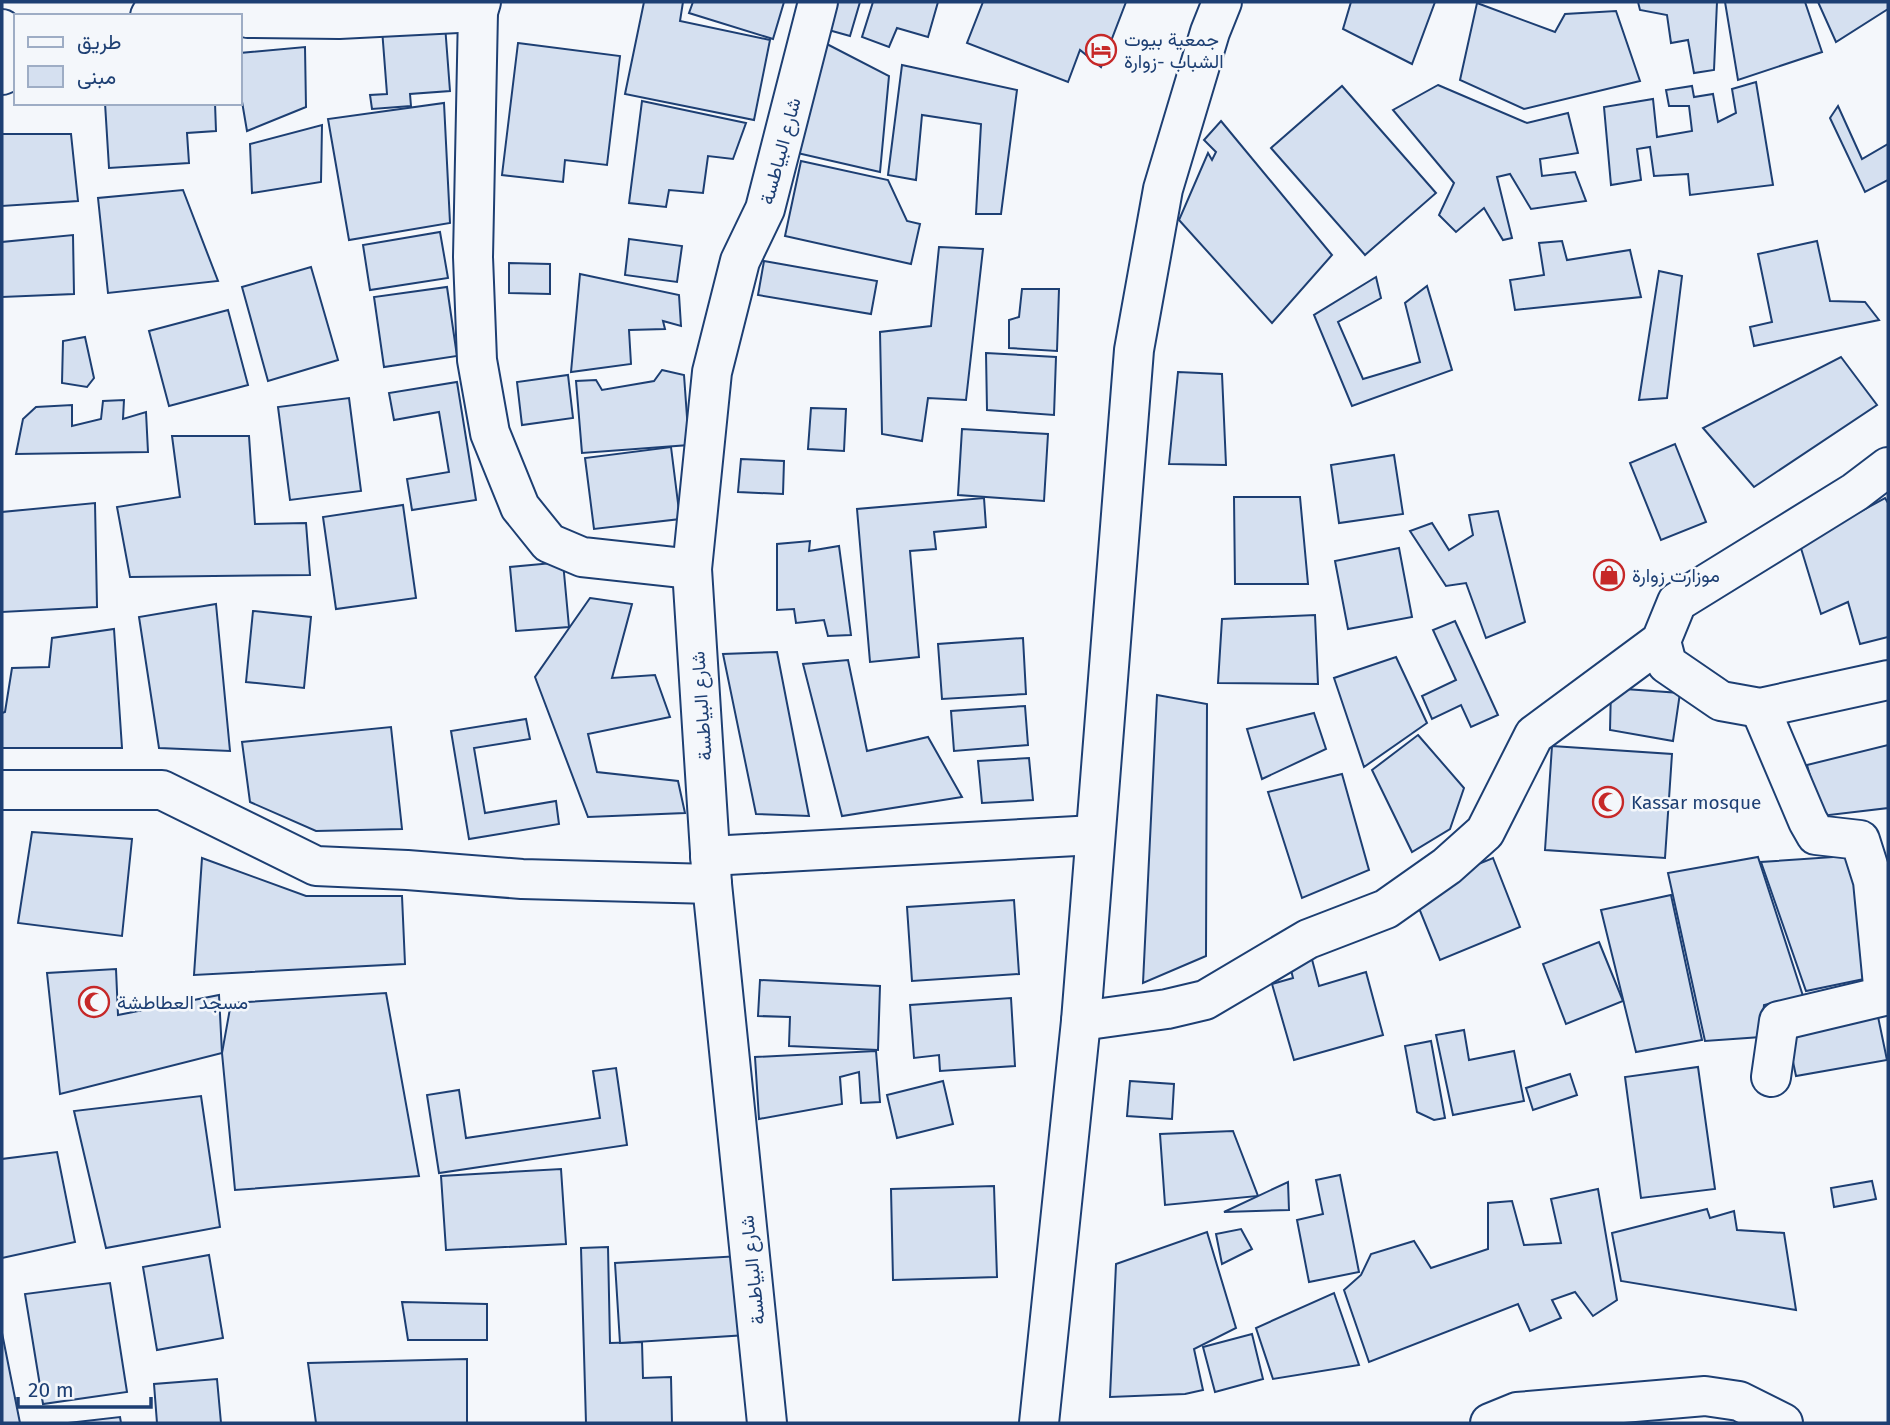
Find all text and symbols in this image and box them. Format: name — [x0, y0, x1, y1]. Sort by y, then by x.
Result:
legend — [14, 14, 242, 105]
place label: جمعية بيوت الشباب -زوارة — [1124, 28, 1224, 73]
text: طريق — [77, 29, 122, 55]
hotel icon: جمعية بيوت الشباب -زوارة — [1084, 33, 1118, 67]
text: مبنى — [77, 64, 116, 90]
street label: شارع البياطسة — [755, 95, 807, 207]
shop icon: موزارت زوارة — [1592, 558, 1626, 592]
place label: موزارت زوارة — [1632, 564, 1720, 587]
street label: شارع البياطسة — [686, 650, 718, 762]
mosque icon: Kassar mosque — [1591, 785, 1625, 819]
place label: Kassar mosque — [1631, 791, 1761, 814]
mosque icon: مسجد العطاطشة — [77, 985, 111, 1019]
place label: مسجد العطاطشة — [117, 991, 248, 1014]
street label: شارع البياطسة — [735, 1214, 771, 1326]
scale bar — [18, 1366, 150, 1410]
text: 20 m — [28, 1377, 74, 1403]

